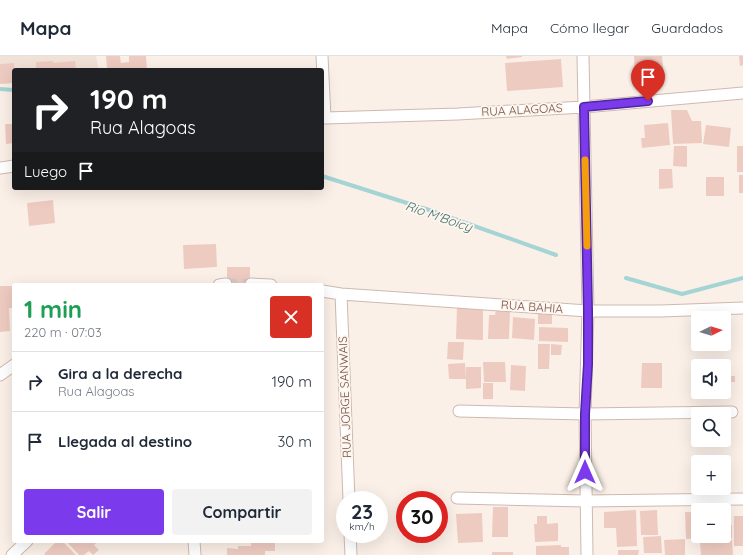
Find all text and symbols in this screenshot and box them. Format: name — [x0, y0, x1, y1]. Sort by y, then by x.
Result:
text: Mapa — [20, 16, 71, 40]
text: Mapa — [491, 19, 528, 37]
text: Cómo llegar — [550, 19, 629, 37]
text: Guardados — [651, 19, 723, 37]
pin — [631, 60, 665, 101]
icon: arrive — [637, 66, 659, 88]
text: 190 m — [90, 81, 168, 116]
icon: right — [24, 84, 76, 136]
street label: RUA ALAGOAS — [481, 100, 563, 119]
text: Rua Alagoas — [90, 116, 196, 139]
icon: arrive — [75, 160, 97, 182]
text: Luego — [24, 162, 67, 181]
water label: Rio M'Boicy — [404, 197, 475, 235]
text: 1 min — [24, 294, 82, 324]
button: close — [270, 296, 312, 338]
street label: RUA BAHIA — [500, 297, 564, 316]
north arrow — [691, 311, 731, 351]
map controls — [691, 311, 731, 543]
text: 220 m · 07:03 — [24, 324, 102, 340]
street label: RUA JORGE SANWAIS — [335, 336, 354, 458]
button: sound — [691, 359, 731, 399]
text: Gira a la derecha — [58, 364, 183, 383]
icon: right — [24, 371, 46, 393]
text: 190 m — [271, 372, 312, 391]
text: Rua Alagoas — [58, 383, 134, 399]
button: search — [691, 407, 731, 447]
icon: arrive — [24, 431, 46, 453]
text: Llegada al destino — [58, 432, 192, 451]
text: 30 m — [277, 432, 312, 451]
position arrow — [564, 451, 606, 493]
button: + — [691, 455, 731, 495]
button: Salir — [24, 489, 164, 535]
button: Compartir — [172, 489, 312, 535]
speed limit sign: 30 — [396, 491, 448, 543]
text: 23 — [351, 499, 373, 524]
button: − — [691, 503, 731, 543]
text: km/h — [349, 520, 375, 533]

